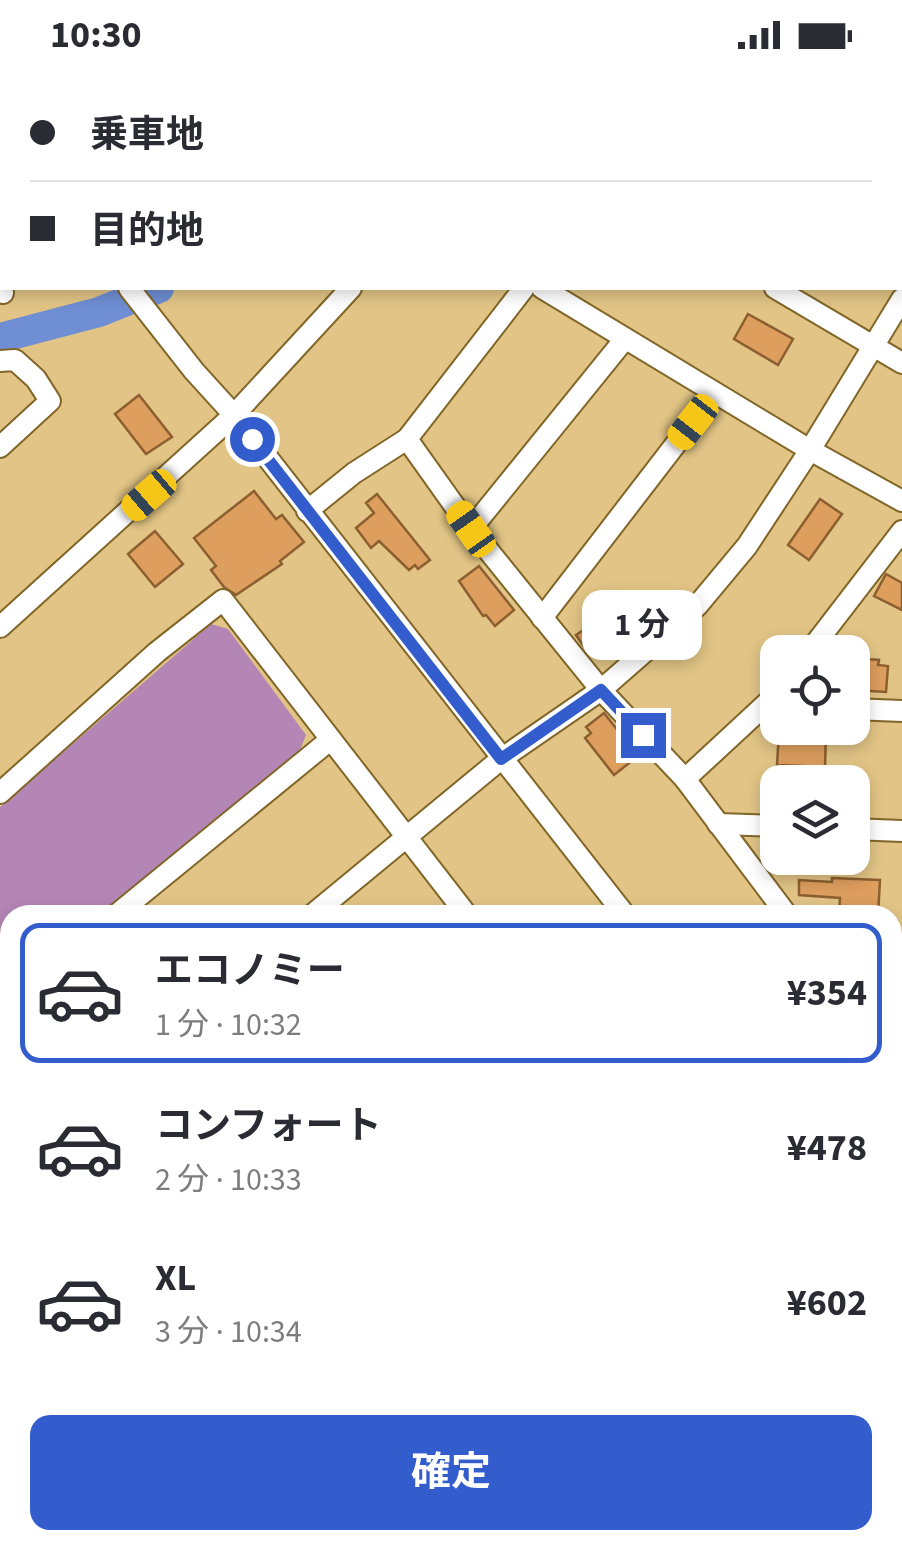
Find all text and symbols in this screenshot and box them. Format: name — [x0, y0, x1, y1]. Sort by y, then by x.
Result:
text: 10:30 — [50, 8, 142, 62]
text: 乗車地 — [90, 108, 204, 162]
text: 目的地 — [90, 204, 204, 258]
car — [663, 389, 723, 455]
route start — [230, 417, 275, 462]
car — [117, 464, 181, 526]
car — [442, 496, 500, 562]
callout: 1 分 — [583, 590, 703, 660]
text: 1 分 — [614, 602, 670, 648]
map controls — [760, 635, 870, 875]
button: locate — [760, 635, 870, 745]
route end — [621, 713, 666, 758]
button: layers — [760, 765, 870, 875]
text: エコノミー — [155, 944, 345, 998]
icon: car — [35, 948, 125, 1038]
text: ¥354 — [787, 966, 867, 1020]
text: 1 分 · 10:32 — [155, 1002, 302, 1048]
text: コンフォート — [155, 1099, 382, 1153]
icon: car — [35, 1103, 125, 1193]
text: ¥478 — [787, 1121, 867, 1175]
text: 2 分 · 10:33 — [155, 1157, 302, 1203]
text: XL — [155, 1251, 196, 1305]
icon: car — [35, 1258, 125, 1348]
text: ¥602 — [787, 1276, 867, 1330]
text: 3 分 · 10:34 — [155, 1309, 302, 1355]
button: 確定 — [30, 1415, 872, 1530]

